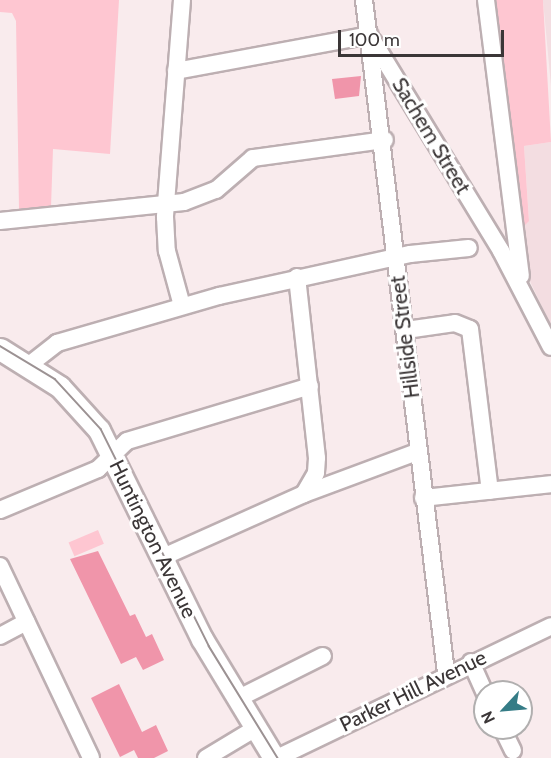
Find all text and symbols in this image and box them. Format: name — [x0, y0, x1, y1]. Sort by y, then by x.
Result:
scale bar — [341, 18, 508, 56]
text: 100 m — [349, 29, 400, 51]
street label: Sachem Street — [386, 73, 476, 199]
street label: Hillside Street — [385, 274, 425, 400]
street label: Huntington Avenue — [104, 456, 202, 622]
street label: Parker Hill Avenue — [336, 645, 490, 737]
north arrow — [473, 680, 533, 740]
text: N — [477, 708, 499, 726]

